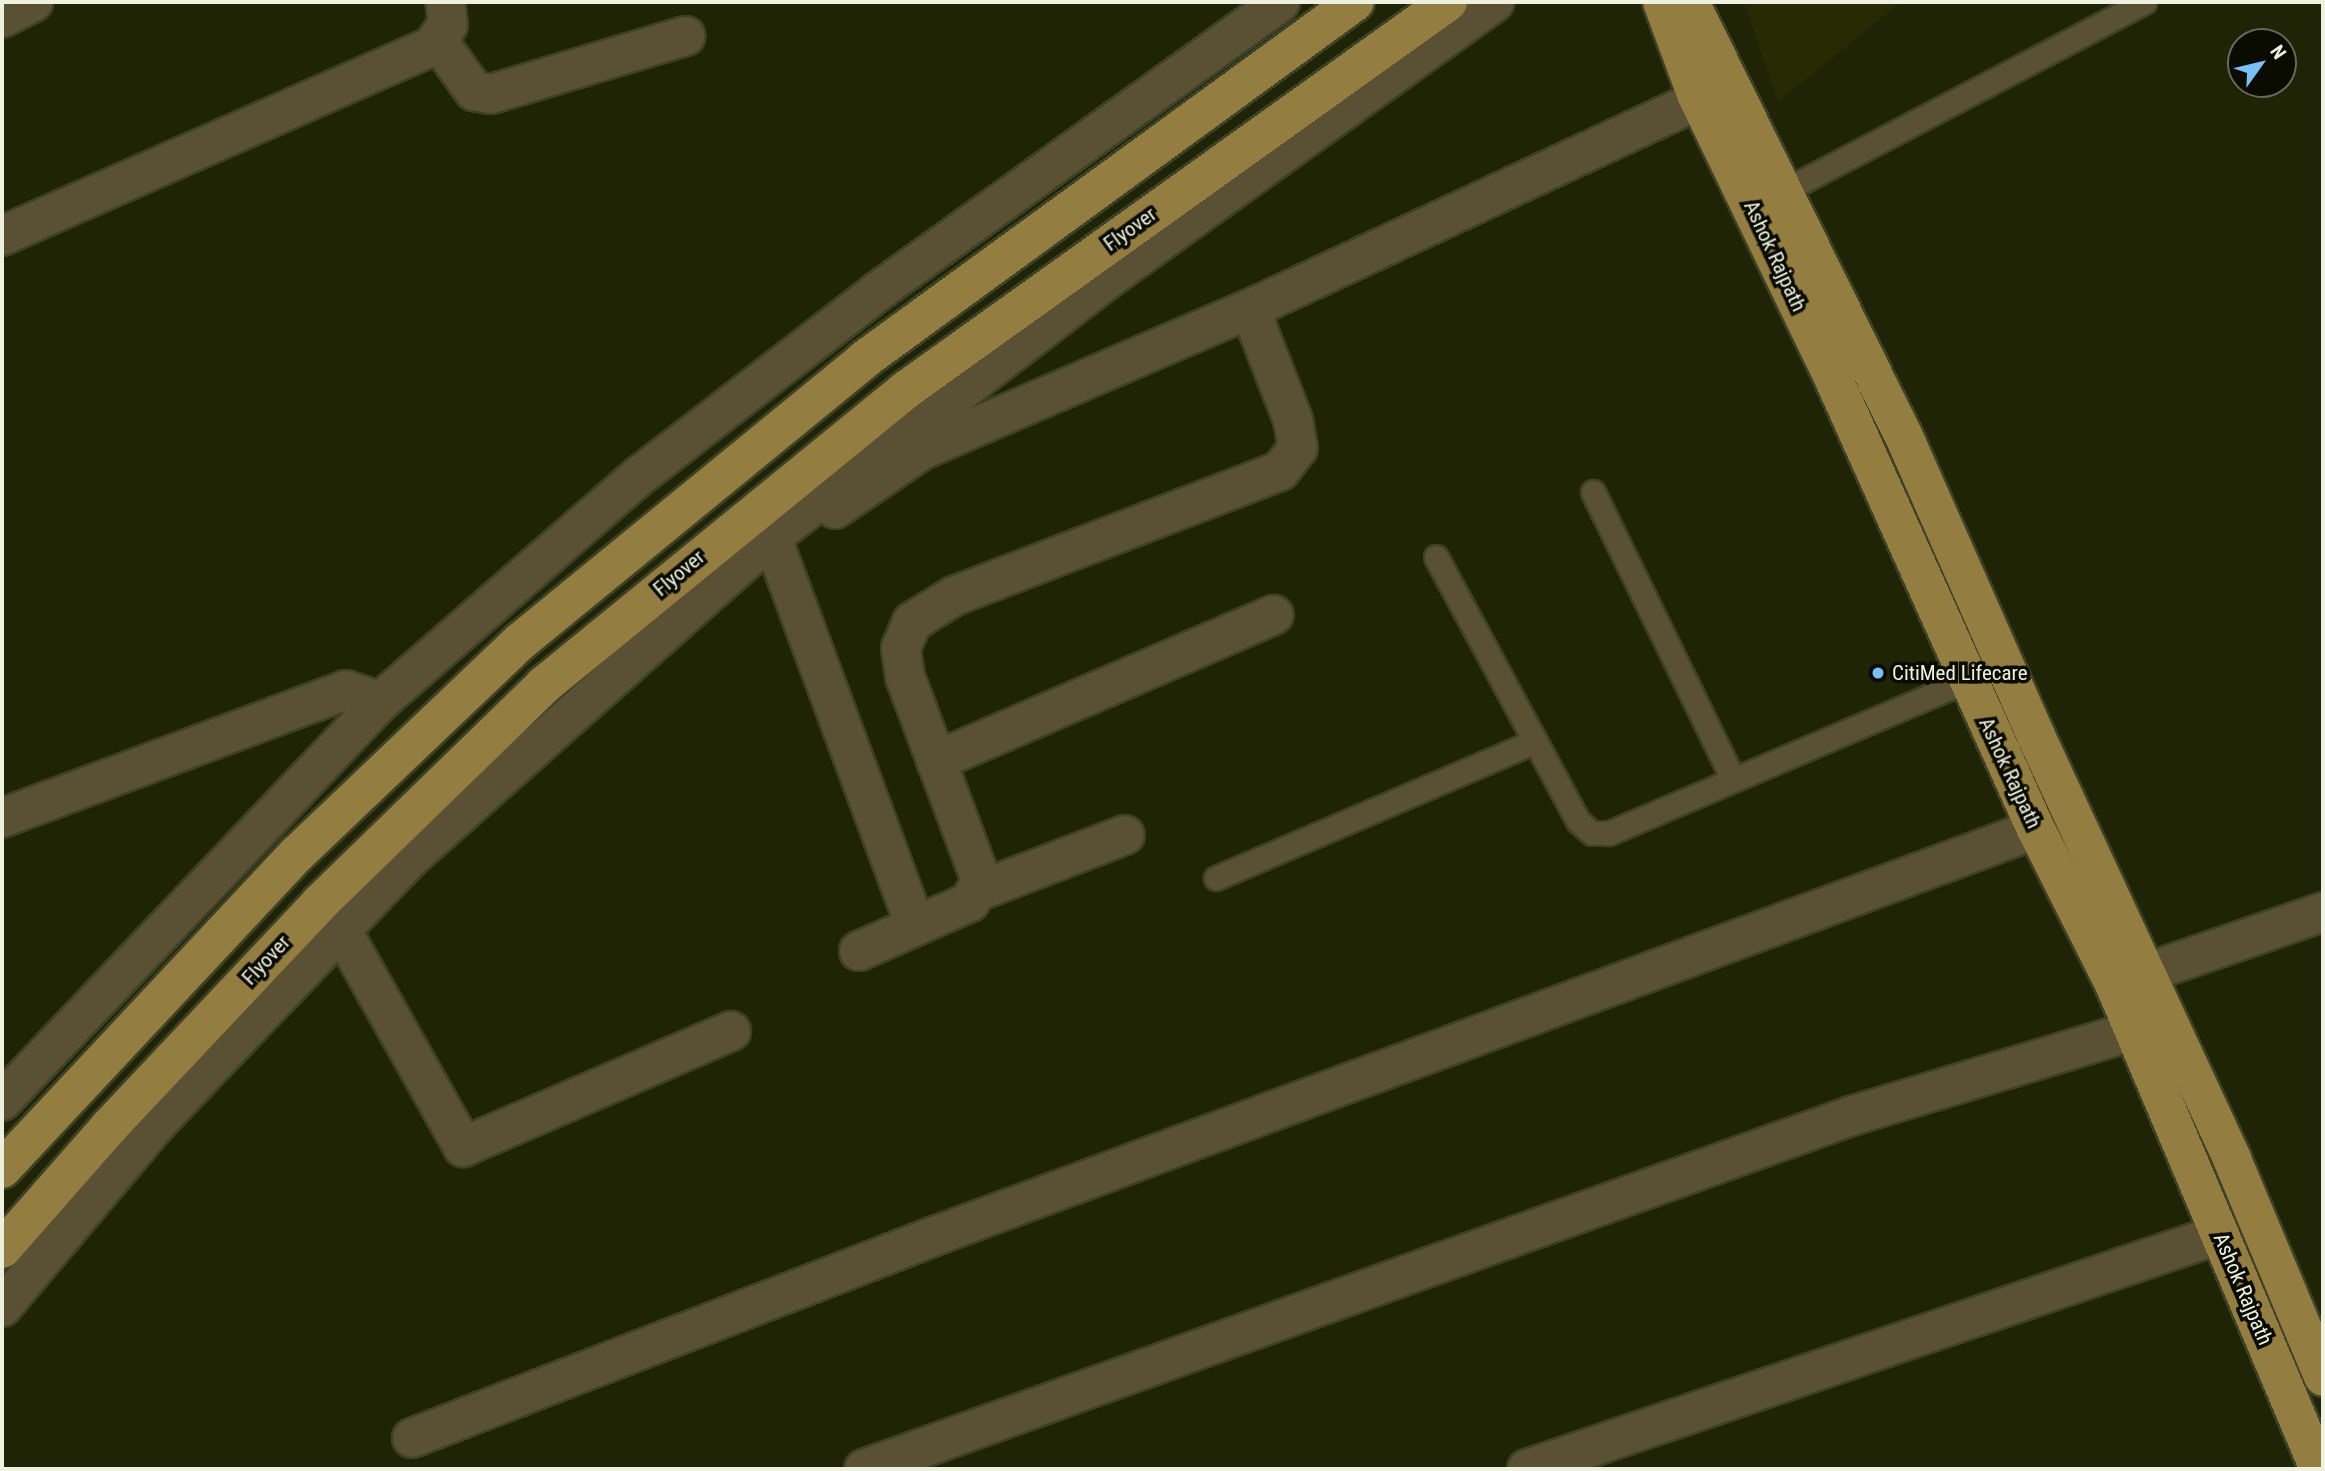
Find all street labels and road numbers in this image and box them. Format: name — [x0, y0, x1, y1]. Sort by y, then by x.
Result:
street label: Ashok Rajpath — [1738, 197, 1812, 315]
street label: Flyover — [1099, 201, 1161, 257]
street label: Flyover — [648, 544, 710, 602]
street label: Ashok Rajpath — [1973, 714, 2047, 832]
street label: Flyover — [237, 930, 295, 990]
street label: Ashok Rajpath — [2208, 1229, 2278, 1349]

